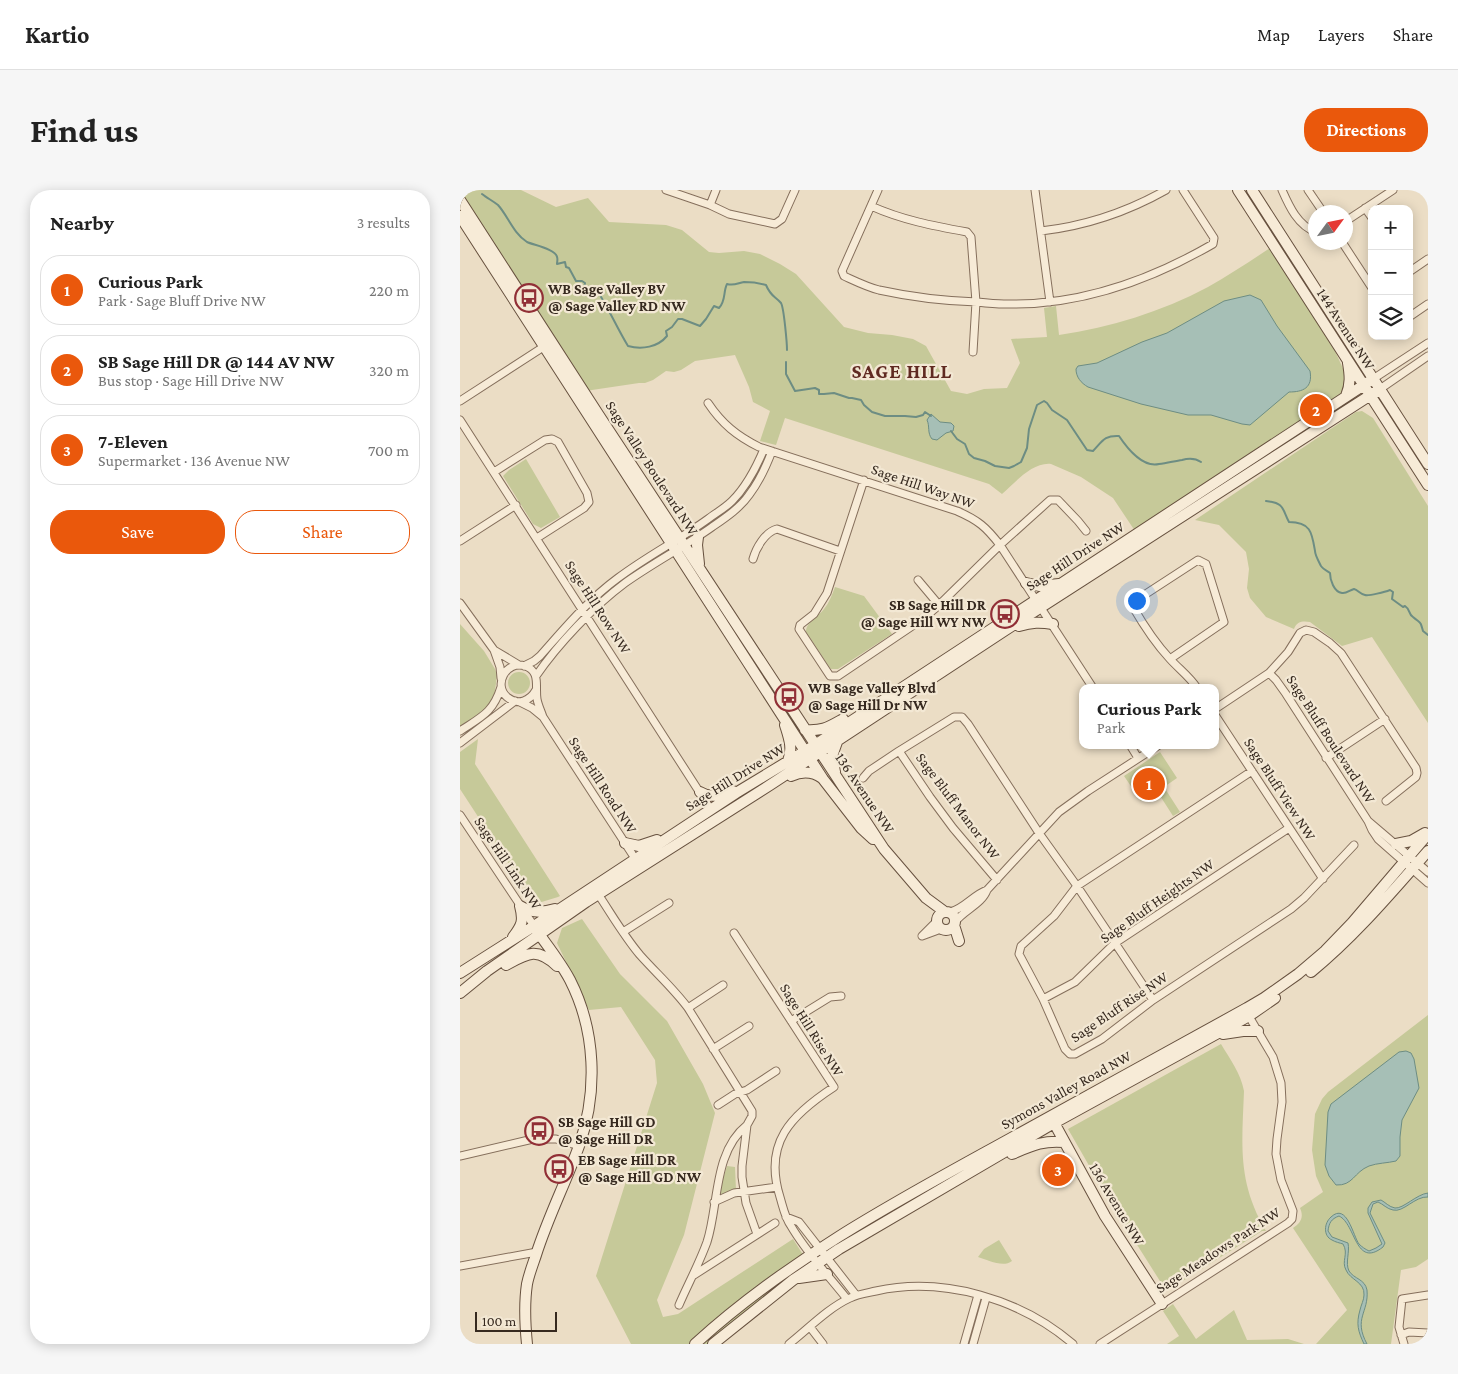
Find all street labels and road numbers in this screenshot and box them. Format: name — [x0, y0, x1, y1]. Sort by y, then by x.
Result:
street label: 144 Avenue NW — [1314, 285, 1378, 373]
street label: Sage Valley Boulevard NW — [602, 398, 702, 539]
street label: Sage Hill Way NW — [869, 461, 977, 512]
street label: Sage Hill Drive NW — [1023, 518, 1128, 595]
street label: Sage Hill Row NW — [561, 557, 634, 657]
street label: Sage Bluff Boulevard NW — [1283, 672, 1379, 807]
street label: Sage Hill Road NW — [565, 734, 640, 837]
street label: Sage Bluff View NW — [1240, 735, 1319, 844]
street label: Sage Hill Drive NW — [682, 740, 788, 815]
street label: 136 Avenue NW — [832, 750, 898, 836]
street label: Sage Bluff Manor NW — [912, 750, 1003, 863]
street label: Sage Hill Link NW — [470, 814, 545, 913]
street label: Sage Bluff Heights NW — [1097, 856, 1218, 947]
street label: Sage Bluff Rise NW — [1067, 969, 1171, 1046]
street label: Sage Hill Rise NW — [776, 981, 847, 1080]
street label: Symons Valley Road NW — [998, 1048, 1134, 1133]
street label: 136 Avenue NW — [1086, 1160, 1148, 1248]
street label: Sage Meadows Park NW — [1153, 1204, 1284, 1297]

